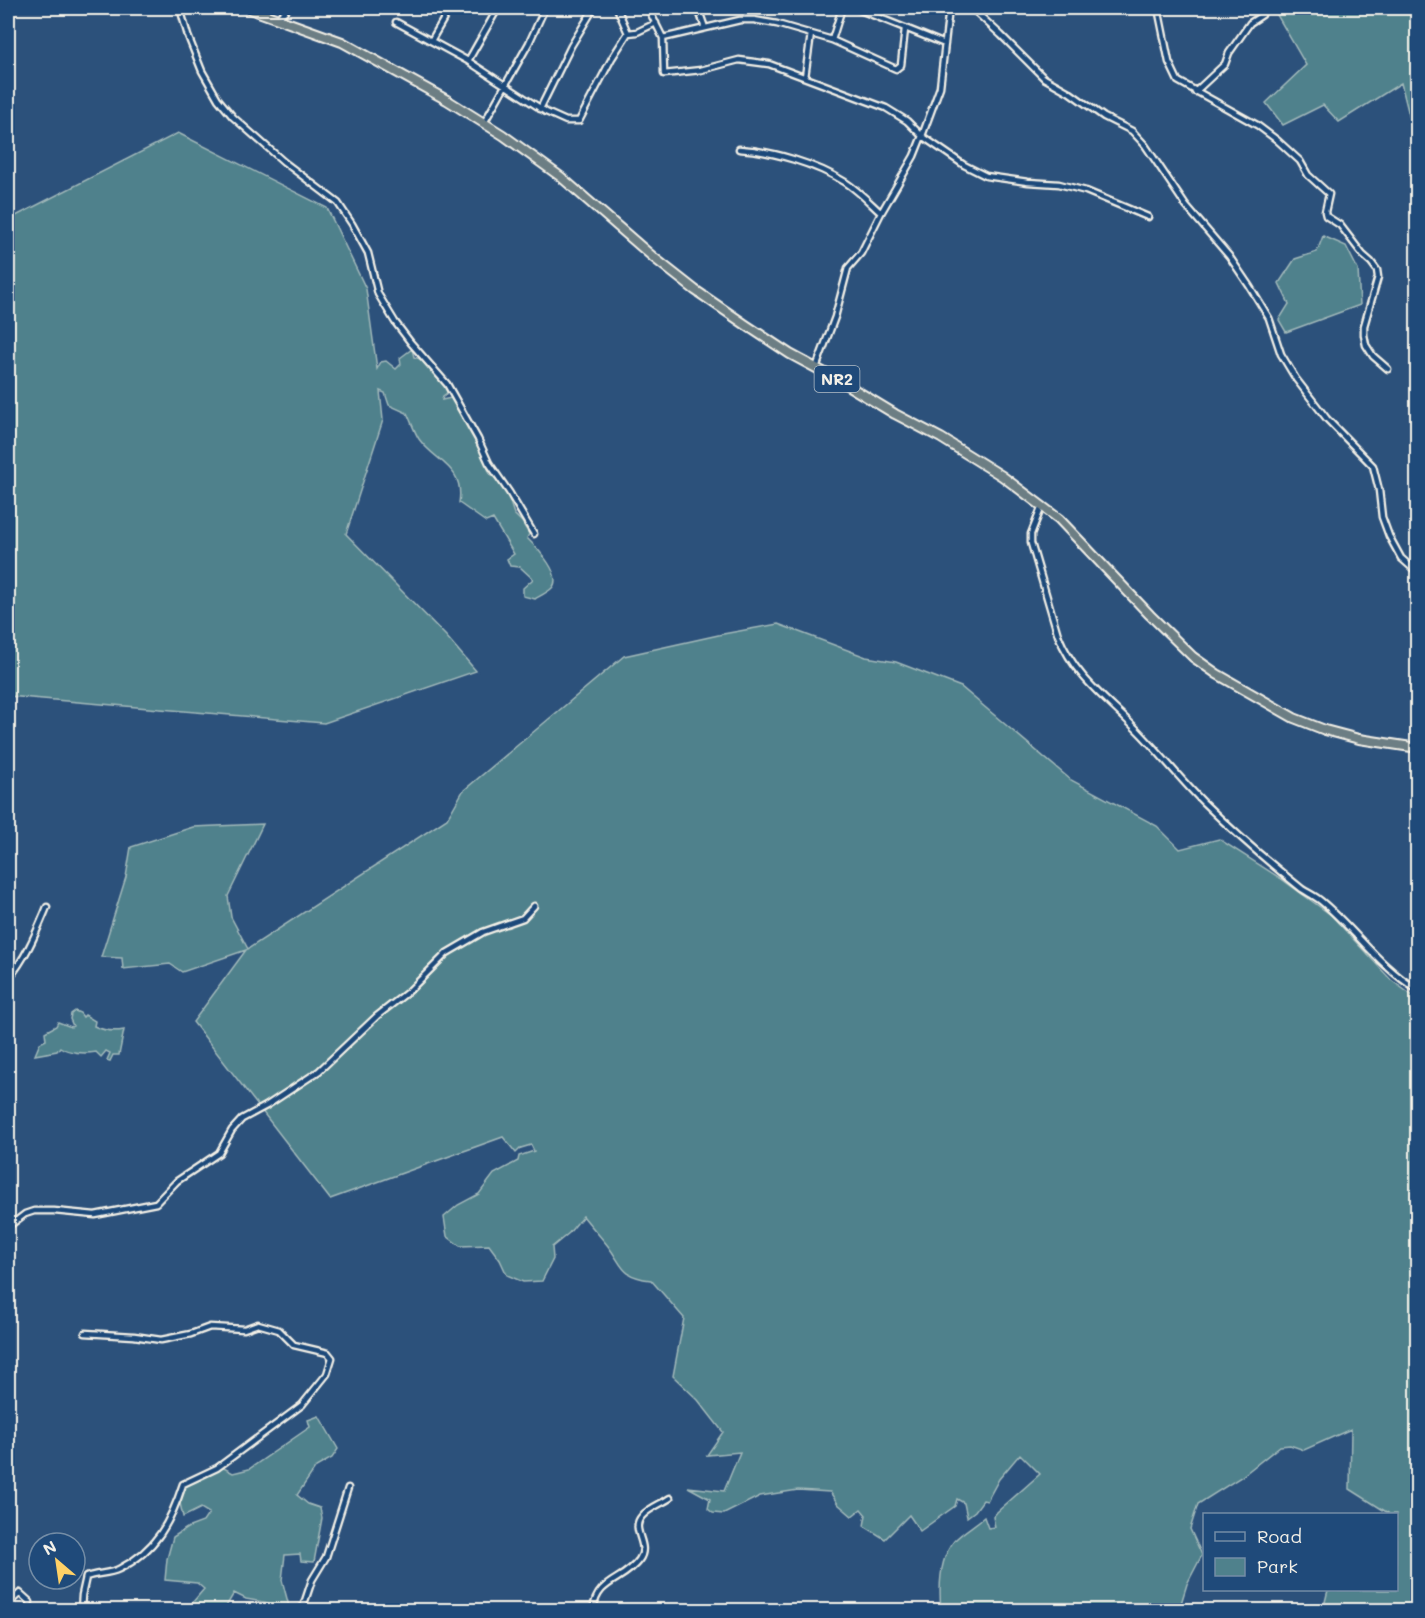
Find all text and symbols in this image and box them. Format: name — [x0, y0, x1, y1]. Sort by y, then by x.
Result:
road number: NR2 — [814, 366, 860, 392]
legend — [1203, 1513, 1398, 1591]
text: Road — [1257, 1524, 1302, 1548]
north arrow — [27, 1531, 87, 1591]
text: N — [39, 1535, 60, 1560]
text: Park — [1257, 1554, 1298, 1578]

